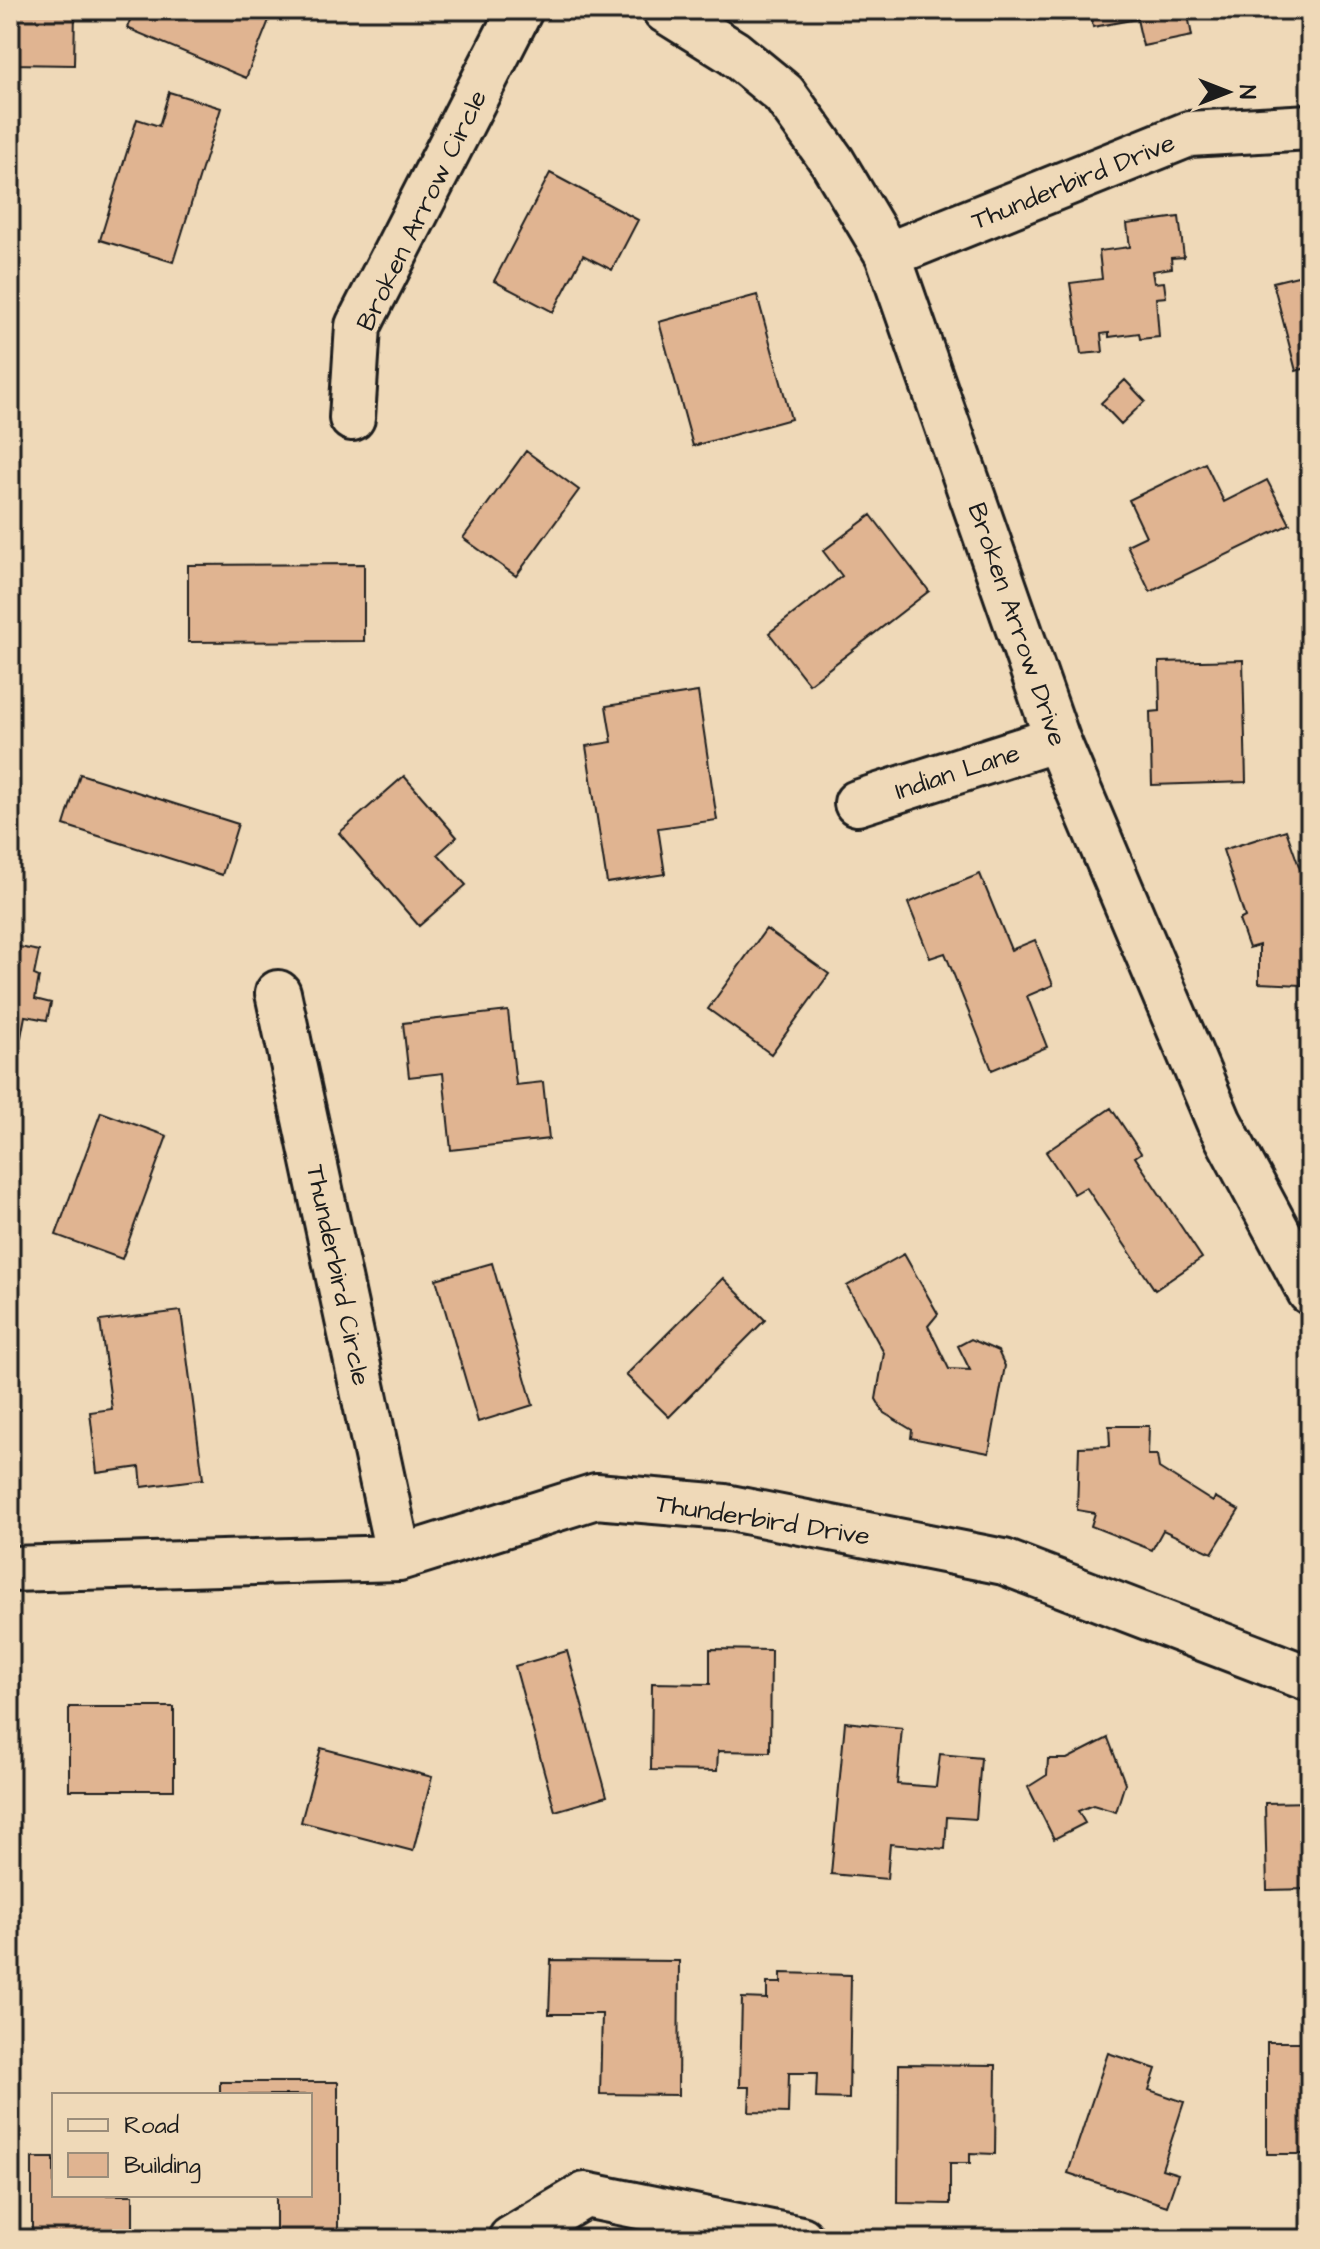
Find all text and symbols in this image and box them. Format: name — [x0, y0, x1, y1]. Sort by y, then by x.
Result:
north arrow — [1188, 52, 1268, 132]
street label: Broken Arrow Circle — [348, 84, 496, 337]
text: N — [1231, 85, 1262, 99]
street label: Thunderbird Drive — [966, 125, 1180, 239]
street label: Broken Arrow Drive — [959, 498, 1076, 751]
street label: Indian Lane — [890, 735, 1024, 809]
street label: Thunderbird Circle — [297, 1161, 379, 1389]
street label: Thunderbird Drive — [653, 1485, 872, 1555]
legend — [52, 2093, 312, 2197]
text: Road — [124, 2109, 179, 2143]
text: Building — [124, 2149, 201, 2184]

